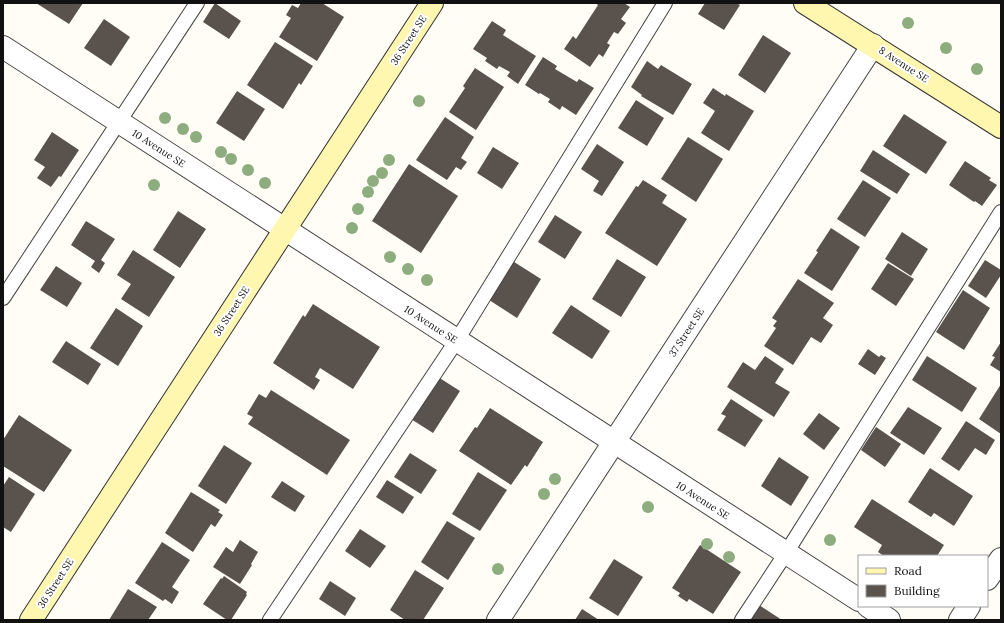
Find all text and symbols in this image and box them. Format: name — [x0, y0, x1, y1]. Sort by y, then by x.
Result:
street label: 36 Street SE — [387, 13, 429, 68]
street label: 8 Avenue SE — [876, 44, 931, 85]
street label: 10 Avenue SE — [130, 126, 188, 170]
street label: 36 Street SE — [210, 284, 252, 339]
street label: 10 Avenue SE — [402, 302, 460, 346]
street label: 37 Street SE — [666, 305, 707, 359]
street label: 10 Avenue SE — [674, 478, 732, 522]
legend — [858, 555, 988, 607]
street label: 36 Street SE — [34, 556, 76, 611]
text: Road — [894, 563, 922, 578]
text: Building — [894, 583, 940, 598]

